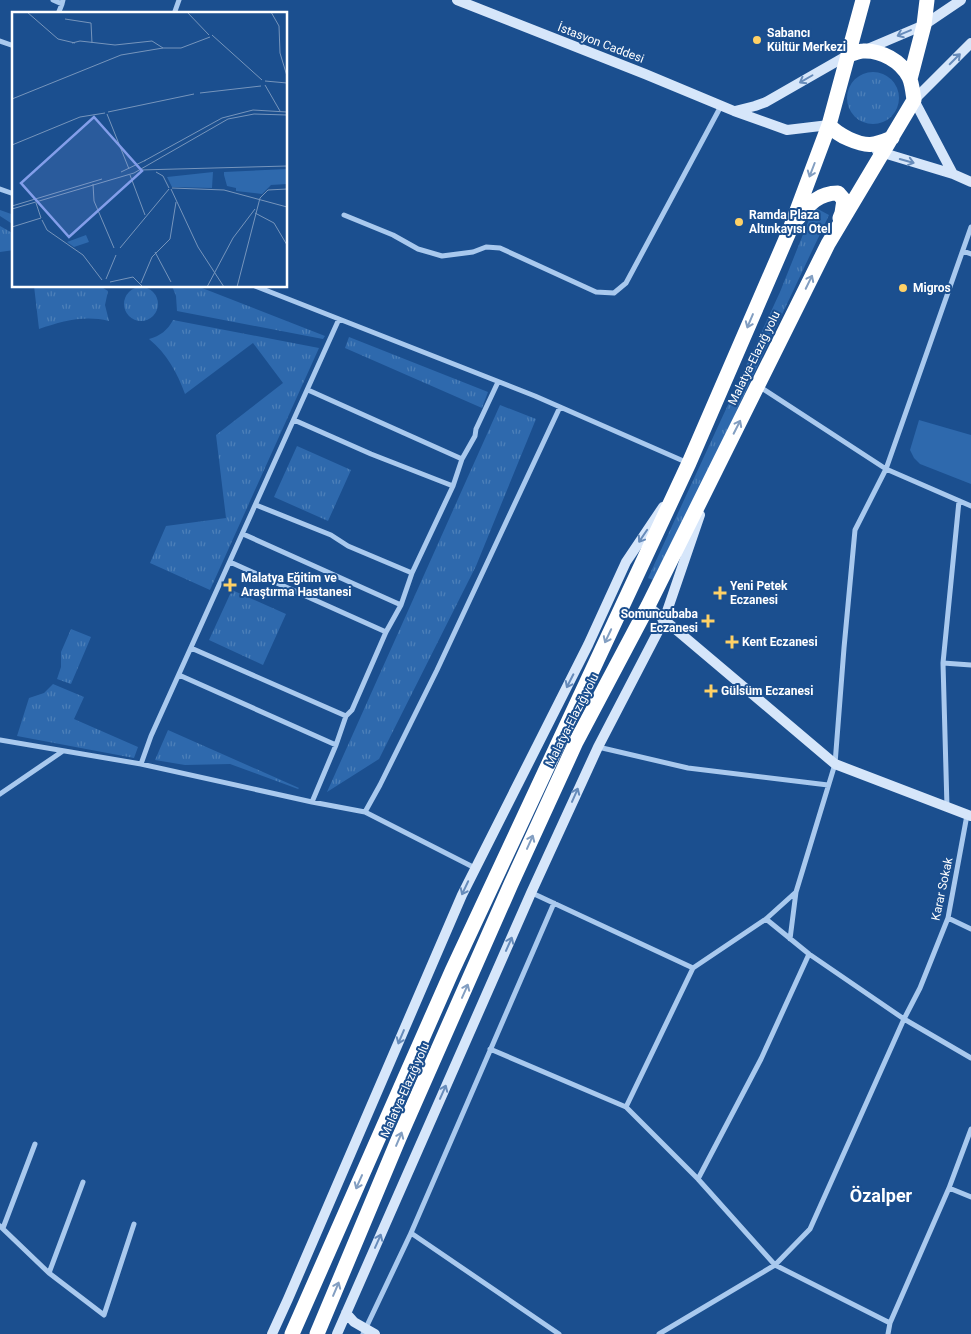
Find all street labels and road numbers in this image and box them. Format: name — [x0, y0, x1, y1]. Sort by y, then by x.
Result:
street label: İstasyon Caddesi — [556, 19, 647, 66]
street label: Malatya-Elazığ yolu — [725, 309, 783, 407]
street label: Malatya-Elazığ yolu — [542, 671, 602, 769]
street label: Karar Sokak — [928, 855, 956, 922]
street label: Malatya-Elazığ yolu — [378, 1040, 432, 1140]

